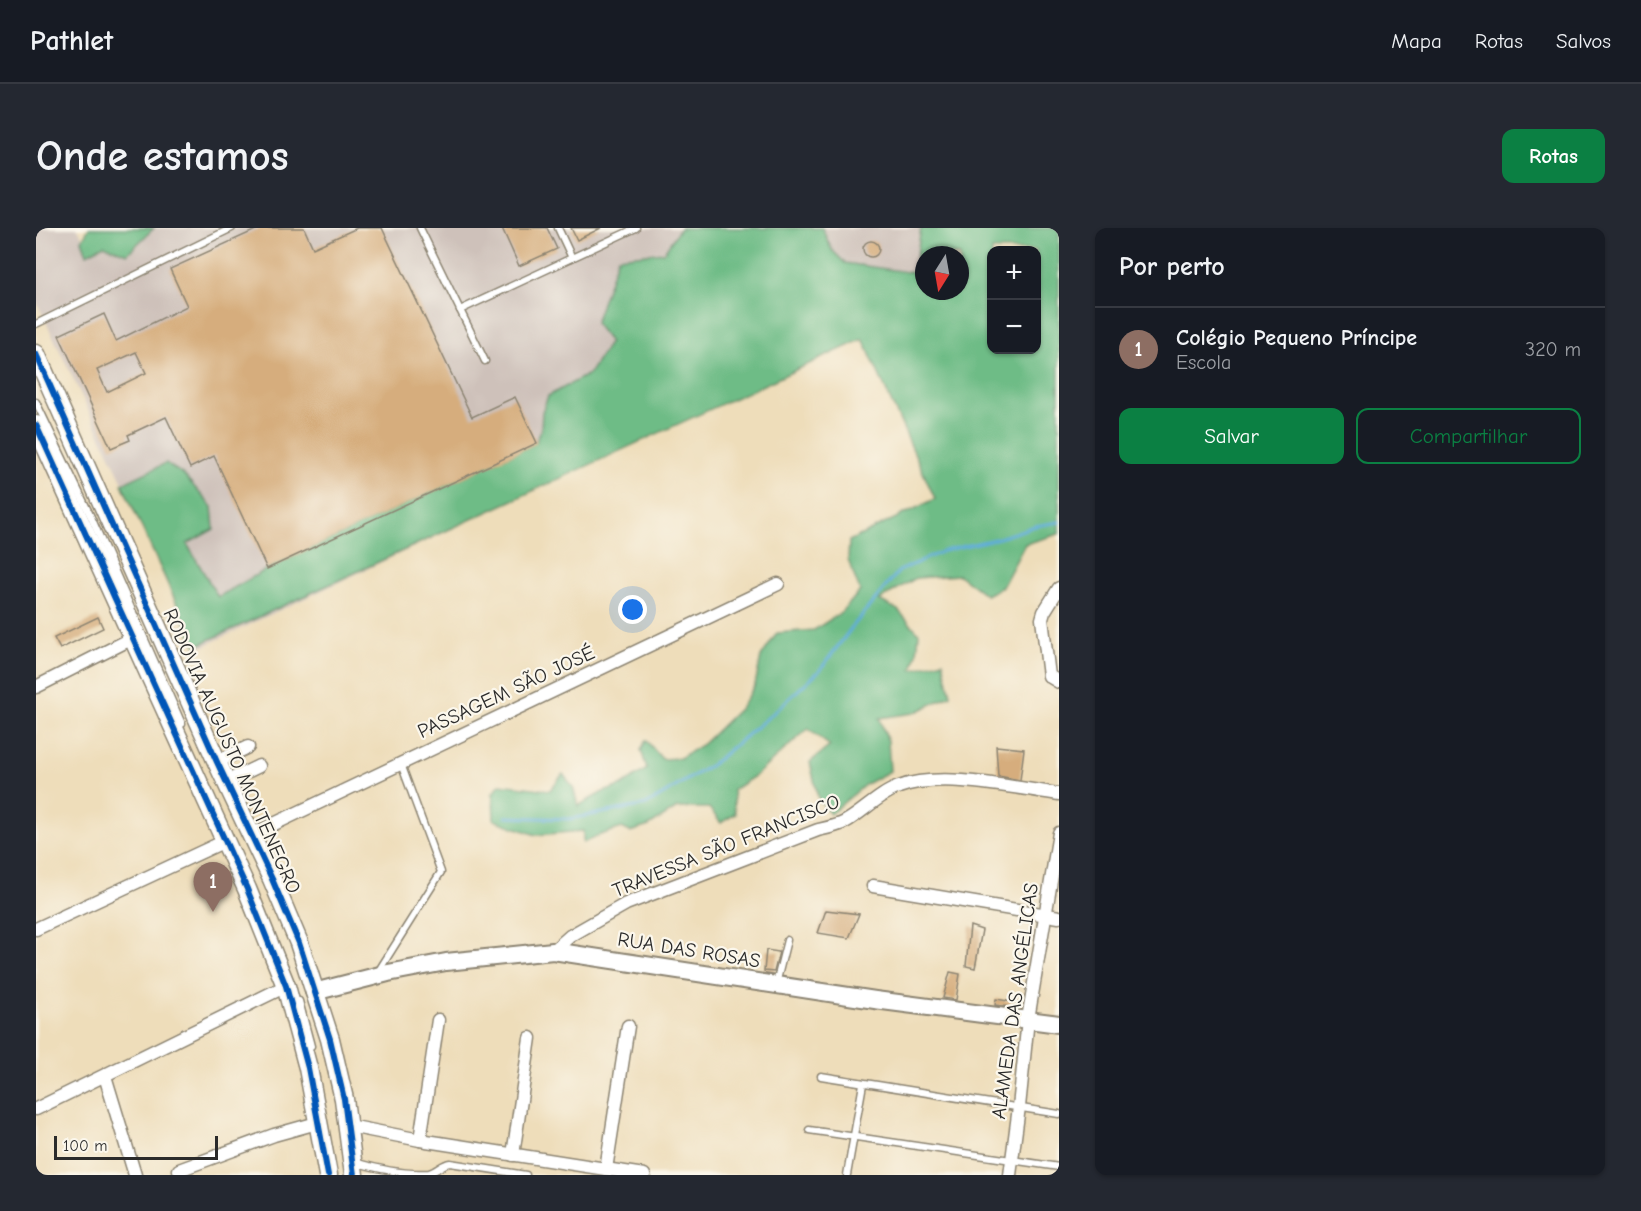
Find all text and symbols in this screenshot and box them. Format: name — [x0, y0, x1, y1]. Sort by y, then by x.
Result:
text: Pathlet — [30, 25, 113, 57]
text: Mapa — [1391, 29, 1442, 53]
text: Rotas — [1475, 29, 1523, 53]
text: Salvos — [1556, 29, 1611, 53]
button: Rotas — [1502, 129, 1605, 183]
text: Onde estamos — [36, 132, 289, 181]
north arrow — [915, 246, 969, 300]
map controls — [987, 246, 1041, 354]
button: + — [987, 246, 1041, 300]
text: Por perto — [1119, 252, 1225, 282]
button: − — [987, 300, 1041, 354]
text: Colégio Pequeno Príncipe — [1176, 325, 1417, 351]
text: 1 — [1135, 338, 1142, 361]
text: 320 m — [1525, 338, 1581, 361]
text: Escola — [1176, 351, 1231, 374]
button: Salvar — [1119, 408, 1344, 464]
button: Compartilhar — [1356, 408, 1581, 464]
your location — [618, 595, 647, 624]
street label: RODOVIA AUGUSTO MONTENEGRO — [159, 605, 305, 897]
street label: PASSAGEM SÃO JOSÉ — [414, 641, 598, 743]
street label: TRAVESSA SÃO FRANCISCO — [609, 790, 843, 902]
pin: 1 — [194, 862, 232, 912]
street label: ALAMEDA DAS ANGÉLICAS — [987, 881, 1043, 1121]
street label: RUA DAS ROSAS — [616, 927, 762, 973]
scale bar — [54, 1133, 218, 1160]
text: 100 m — [63, 1137, 107, 1155]

